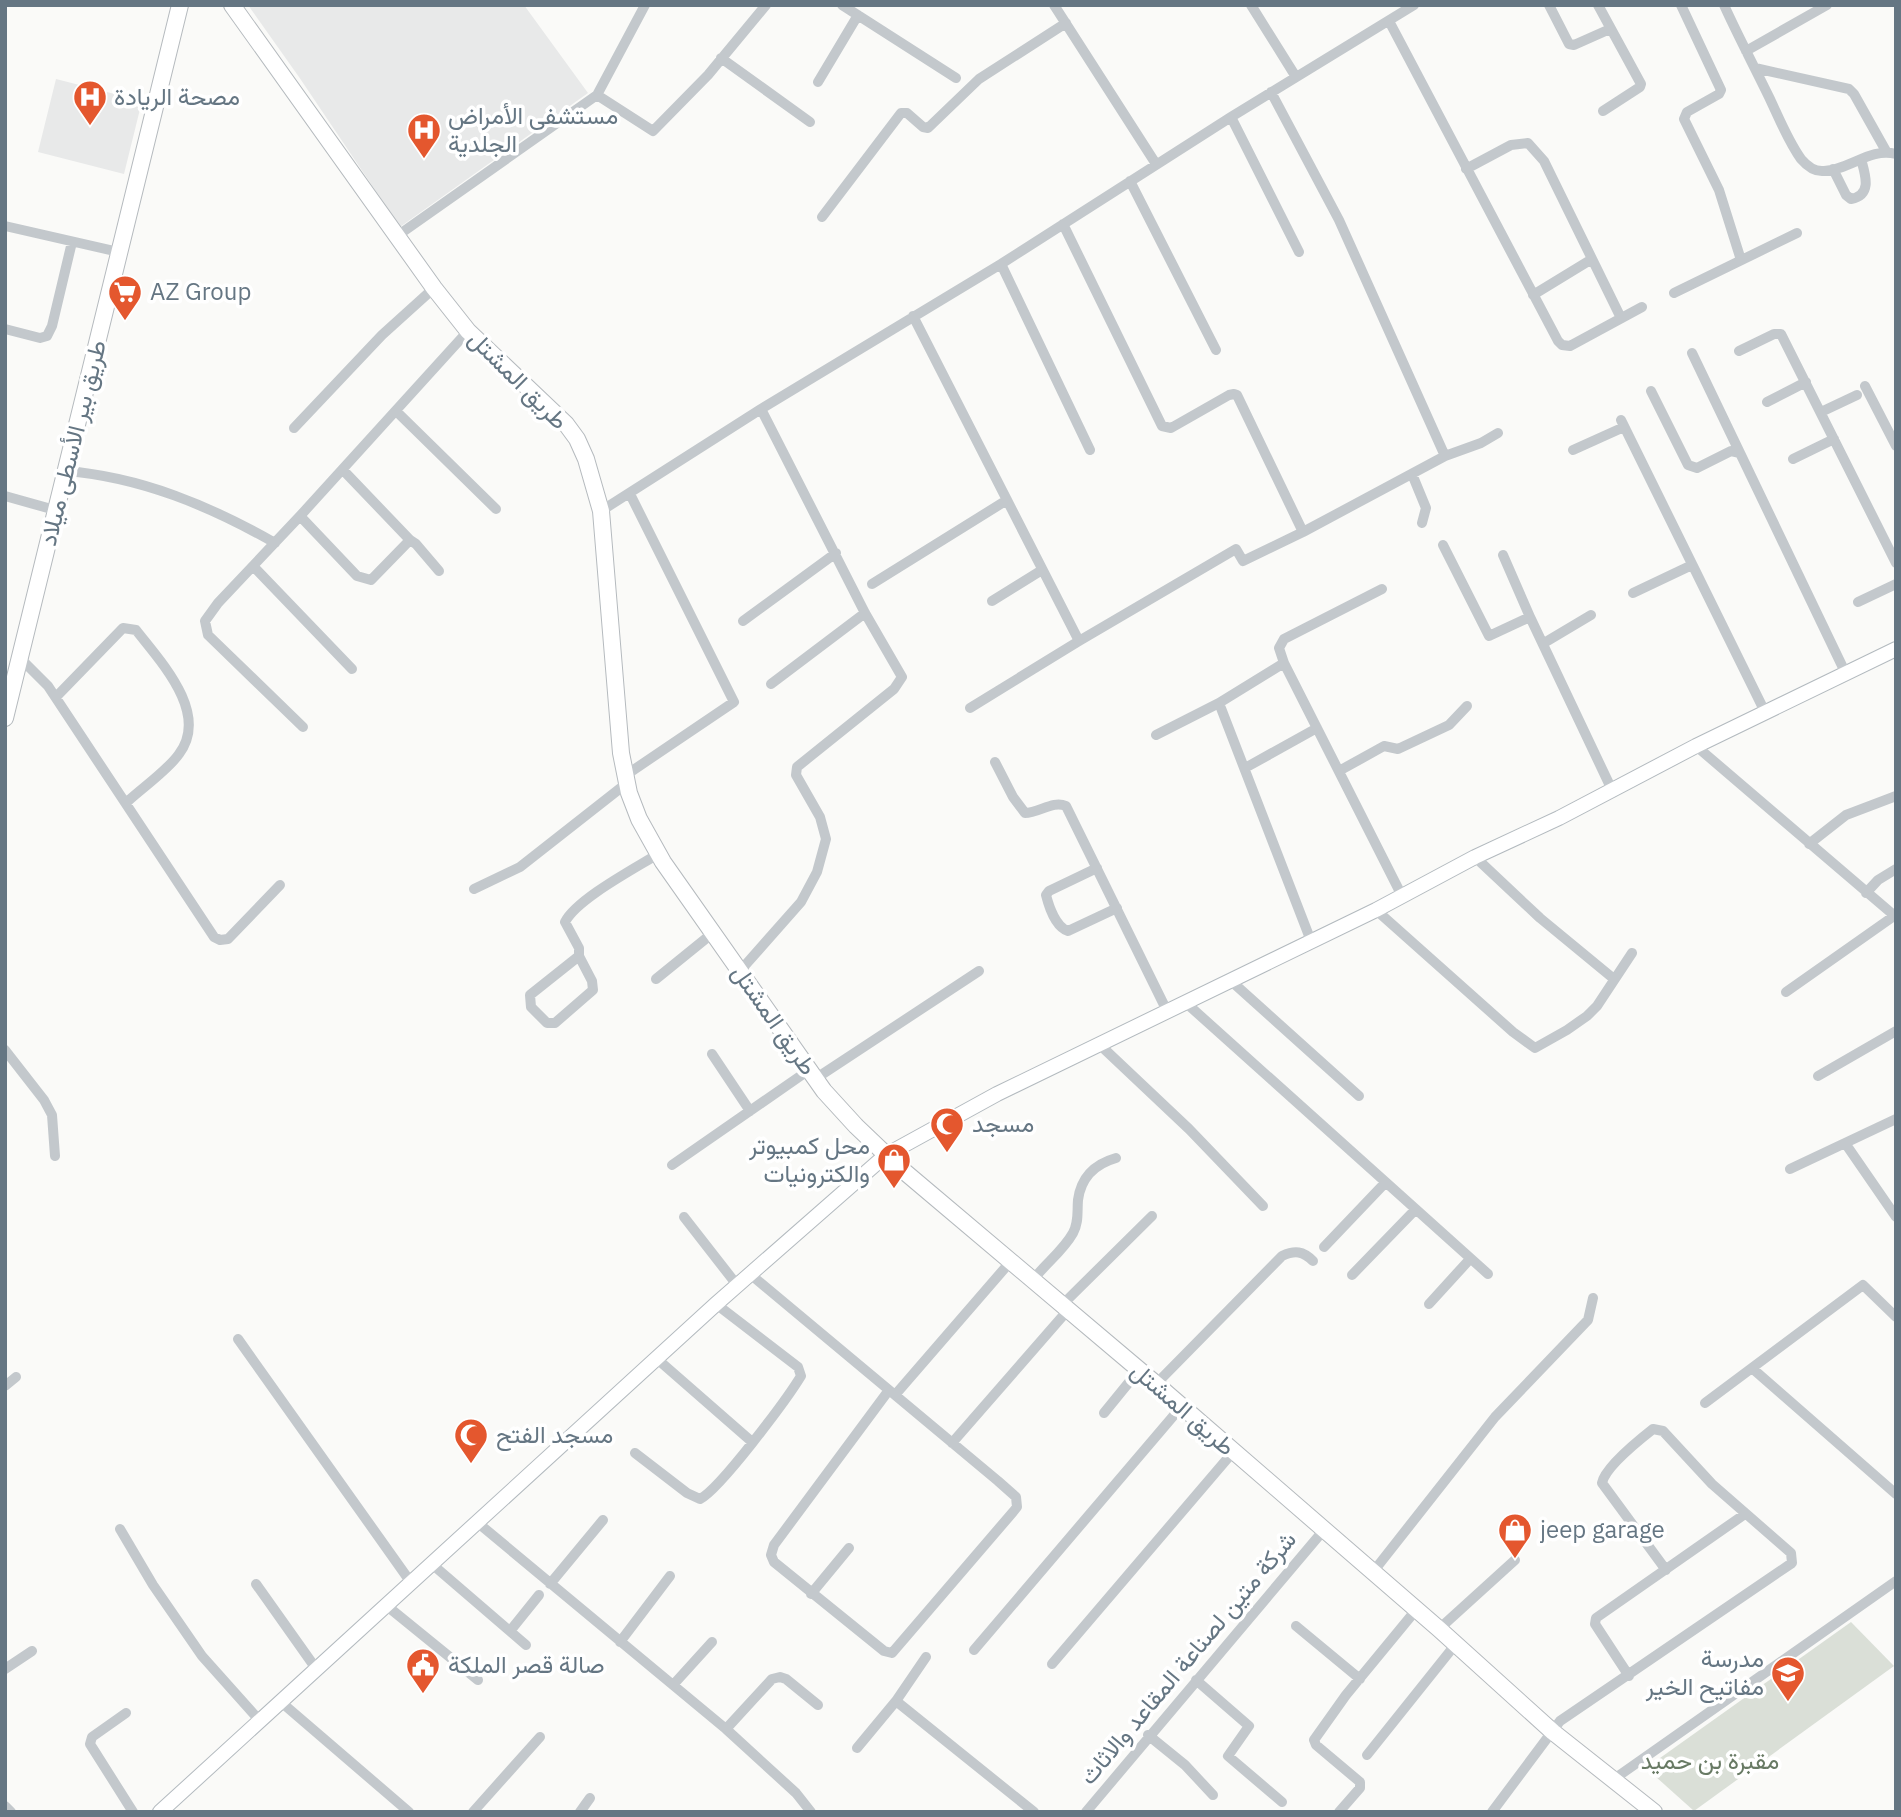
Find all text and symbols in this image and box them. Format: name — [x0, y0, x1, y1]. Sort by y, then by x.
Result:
hospital icon: مصحة الريادة — [71, 78, 109, 127]
place label: مصحة الريادة — [114, 80, 240, 112]
place label: مستشفى الأمراض الجلدية — [448, 99, 618, 159]
hospital icon: مستشفى الأمراض الجلدية — [405, 111, 443, 160]
supermarket icon: AZ Group — [106, 273, 144, 322]
place label: AZ Group — [150, 275, 251, 307]
street label: طريق المشتل — [462, 323, 575, 436]
street label: طريق بير الأسطى ميلاد — [31, 336, 113, 549]
street label: طريق المشتل — [725, 958, 825, 1081]
mosque icon: مسجد — [928, 1105, 966, 1154]
place label: مسجد — [972, 1107, 1034, 1139]
place label: محل كمبيوتر والكترونيات — [748, 1129, 870, 1189]
shop icon: محل كمبيوتر والكترونيات — [875, 1141, 913, 1190]
street label: طريق المشتل — [1125, 1354, 1243, 1462]
mosque icon: مسجد الفتح — [452, 1416, 490, 1465]
place label: مسجد الفتح — [496, 1418, 613, 1452]
shop icon: jeep garage — [1496, 1511, 1534, 1560]
place label: jeep garage — [1540, 1513, 1665, 1545]
street label: شركة متين لصناعة المقاعد والاثاث — [1072, 1524, 1303, 1791]
place label: مدرسة مفاتيح الخير — [1645, 1642, 1764, 1704]
public building icon: صالة قصر الملكة — [404, 1646, 442, 1695]
place label: صالة قصر الملكة — [448, 1648, 605, 1680]
school or university icon: مدرسة مفاتيح الخير — [1769, 1654, 1807, 1703]
park label: مقبرة بن حميد — [1641, 1744, 1779, 1776]

